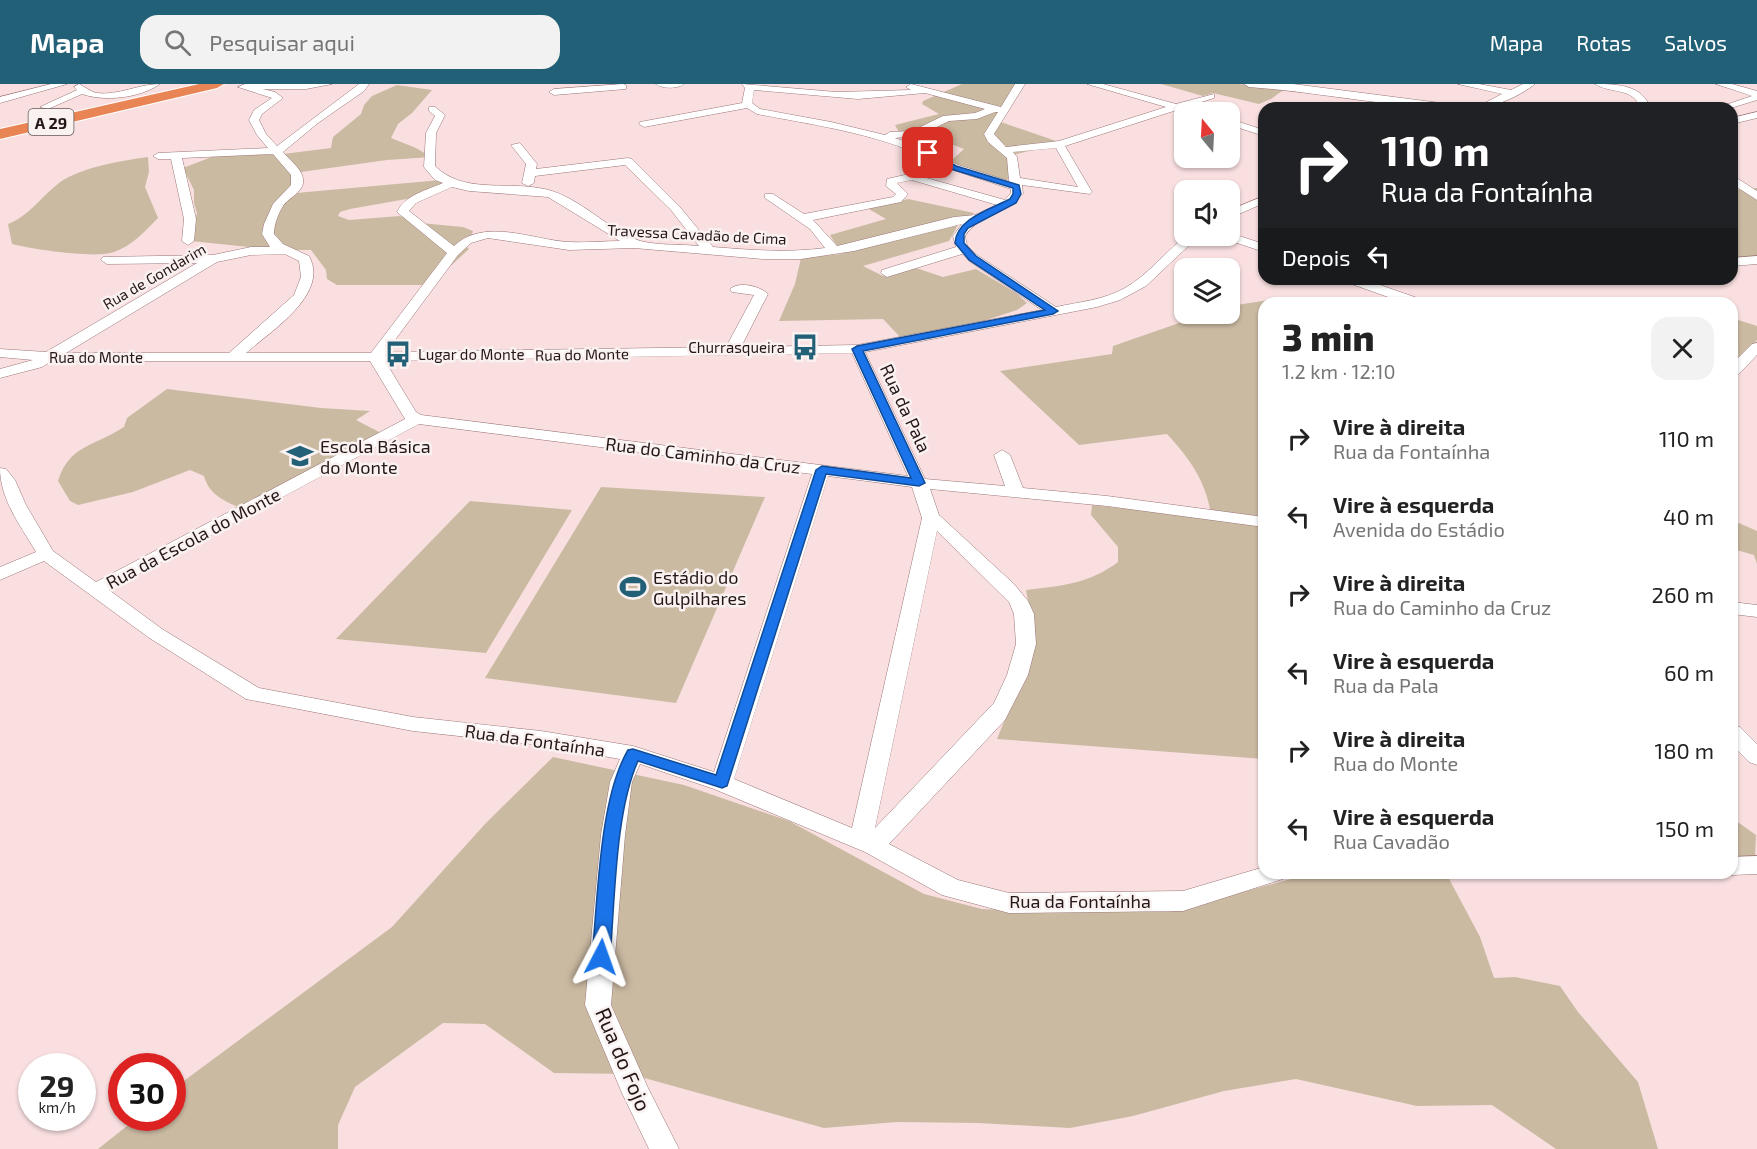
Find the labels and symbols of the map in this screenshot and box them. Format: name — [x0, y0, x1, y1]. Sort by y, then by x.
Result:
north arrow — [1174, 102, 1240, 168]
road number: A 29 — [28, 109, 74, 135]
pin — [902, 127, 953, 178]
street label: Travessa Cavadão de Cima — [607, 220, 787, 248]
street label: Rua de Gondarim — [99, 239, 209, 313]
bus stop icon: Churrasqueira — [790, 332, 820, 362]
place label: Churrasqueira — [688, 338, 785, 356]
bus stop icon: Lugar do Monte — [383, 339, 413, 369]
street label: Rua do Monte — [535, 344, 629, 364]
place label: Lugar do Monte — [418, 345, 524, 363]
street label: Rua do Monte — [49, 348, 143, 366]
street label: Rua da Pala — [876, 360, 936, 456]
street label: Rua do Caminho da Cruz — [604, 432, 802, 478]
place label: Escola Básica do Monte — [320, 435, 431, 478]
school or university icon: Escola Básica do Monte — [285, 441, 315, 471]
street label: Rua da Escola do Monte — [102, 483, 284, 593]
place label: Estádio do Gulpilhares — [653, 566, 746, 609]
sports icon: Estádio do Gulpilhares — [618, 572, 648, 602]
street label: Rua da Fontaínha — [463, 719, 607, 761]
street label: Rua da Fontaínha — [1009, 890, 1151, 912]
position arrow — [569, 925, 633, 989]
street label: Rua do Fojo — [590, 1004, 657, 1115]
speed limit sign: 30 — [108, 1053, 186, 1131]

